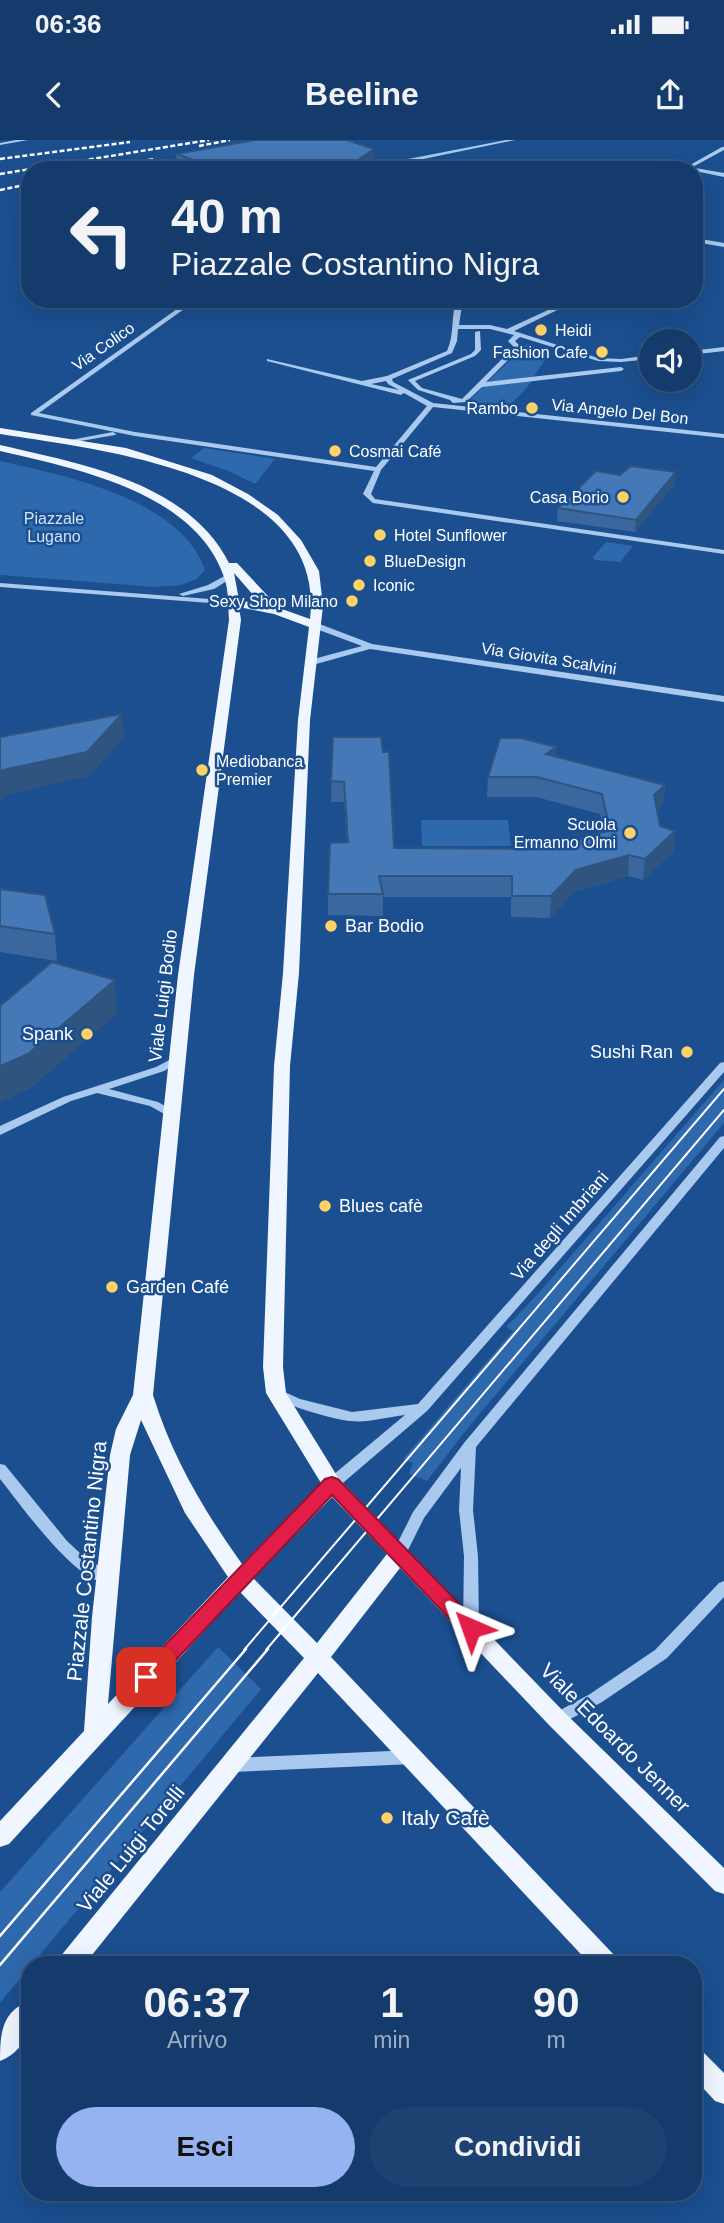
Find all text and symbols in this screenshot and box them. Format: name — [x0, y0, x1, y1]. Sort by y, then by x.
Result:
text: 06:36 — [35, 9, 102, 39]
icon: back — [35, 76, 73, 114]
text: Beeline — [305, 76, 419, 112]
icon: share — [651, 76, 689, 114]
icon: left — [56, 189, 147, 280]
text: 40 m — [171, 189, 283, 243]
text: Piazzale Costantino Nigra — [171, 246, 539, 282]
street label: Via Colico — [69, 319, 138, 374]
marker: Heidi — [533, 322, 549, 338]
place label: Heidi — [555, 322, 591, 339]
map controls — [639, 329, 702, 392]
button: sound — [639, 329, 702, 392]
place label: Fashion Cafe — [493, 344, 588, 361]
marker: Fashion Cafe — [594, 344, 610, 360]
street label: Via Angelo Del Bon — [551, 396, 689, 427]
place label: Rambo — [466, 400, 518, 417]
marker: Rambo — [524, 400, 540, 416]
marker: Cosmai Café — [327, 443, 343, 459]
place label: Cosmai Café — [349, 443, 442, 460]
place label: Casa Borio — [530, 489, 609, 506]
marker: Casa Borio — [615, 489, 631, 505]
park label: Piazzale Lugano — [24, 510, 84, 545]
marker: Hotel Sunflower — [372, 527, 388, 543]
place label: Hotel Sunflower — [394, 527, 508, 544]
marker: BlueDesign — [362, 553, 378, 569]
place label: BlueDesign — [384, 553, 466, 570]
marker: Iconic — [351, 577, 367, 593]
place label: Iconic — [373, 577, 415, 594]
place label: Sexy Shop Milano — [209, 593, 338, 610]
marker: Sexy Shop Milano — [344, 593, 360, 609]
street label: Via Giovita Scalvini — [480, 639, 618, 678]
place label: Mediobanca Premier — [216, 753, 303, 788]
marker: Mediobanca Premier — [194, 762, 210, 778]
place label: Scuola Ermanno Olmi — [514, 816, 616, 851]
marker: Scuola Ermanno Olmi — [622, 825, 638, 841]
place label: Bar Bodio — [345, 916, 424, 936]
marker: Bar Bodio — [323, 918, 339, 934]
street label: Viale Luigi Bodio — [145, 928, 181, 1064]
place label: Spank — [22, 1024, 74, 1044]
marker: Spank — [79, 1026, 95, 1042]
place label: Sushi Ran — [590, 1042, 673, 1062]
marker: Sushi Ran — [679, 1044, 695, 1060]
street label: Via degli Imbriani — [507, 1167, 613, 1285]
place label: Blues cafè — [339, 1196, 423, 1216]
marker: Blues cafè — [317, 1198, 333, 1214]
place label: Garden Café — [126, 1277, 229, 1297]
marker: Garden Café — [104, 1279, 120, 1295]
street label: Piazzale Costantino Nigra — [62, 1439, 111, 1682]
position arrow — [434, 1591, 508, 1665]
pin — [116, 1647, 176, 1707]
icon: arrive — [127, 1658, 165, 1696]
street label: Viale Edoardo Jenner — [536, 1658, 695, 1817]
street label: Viale Luigi Torelli — [72, 1781, 189, 1917]
place label: Italy Cafè — [401, 1806, 490, 1829]
marker: Italy Cafè — [379, 1810, 395, 1826]
text: 06:37 — [143, 1979, 251, 2026]
text: 1 — [380, 1979, 404, 2026]
text: 90 — [533, 1979, 580, 2026]
text: Arrivo — [167, 2027, 227, 2053]
text: min — [373, 2027, 410, 2053]
text: m — [547, 2027, 566, 2053]
button: Esci — [56, 2107, 355, 2187]
button: Condividi — [369, 2107, 667, 2187]

